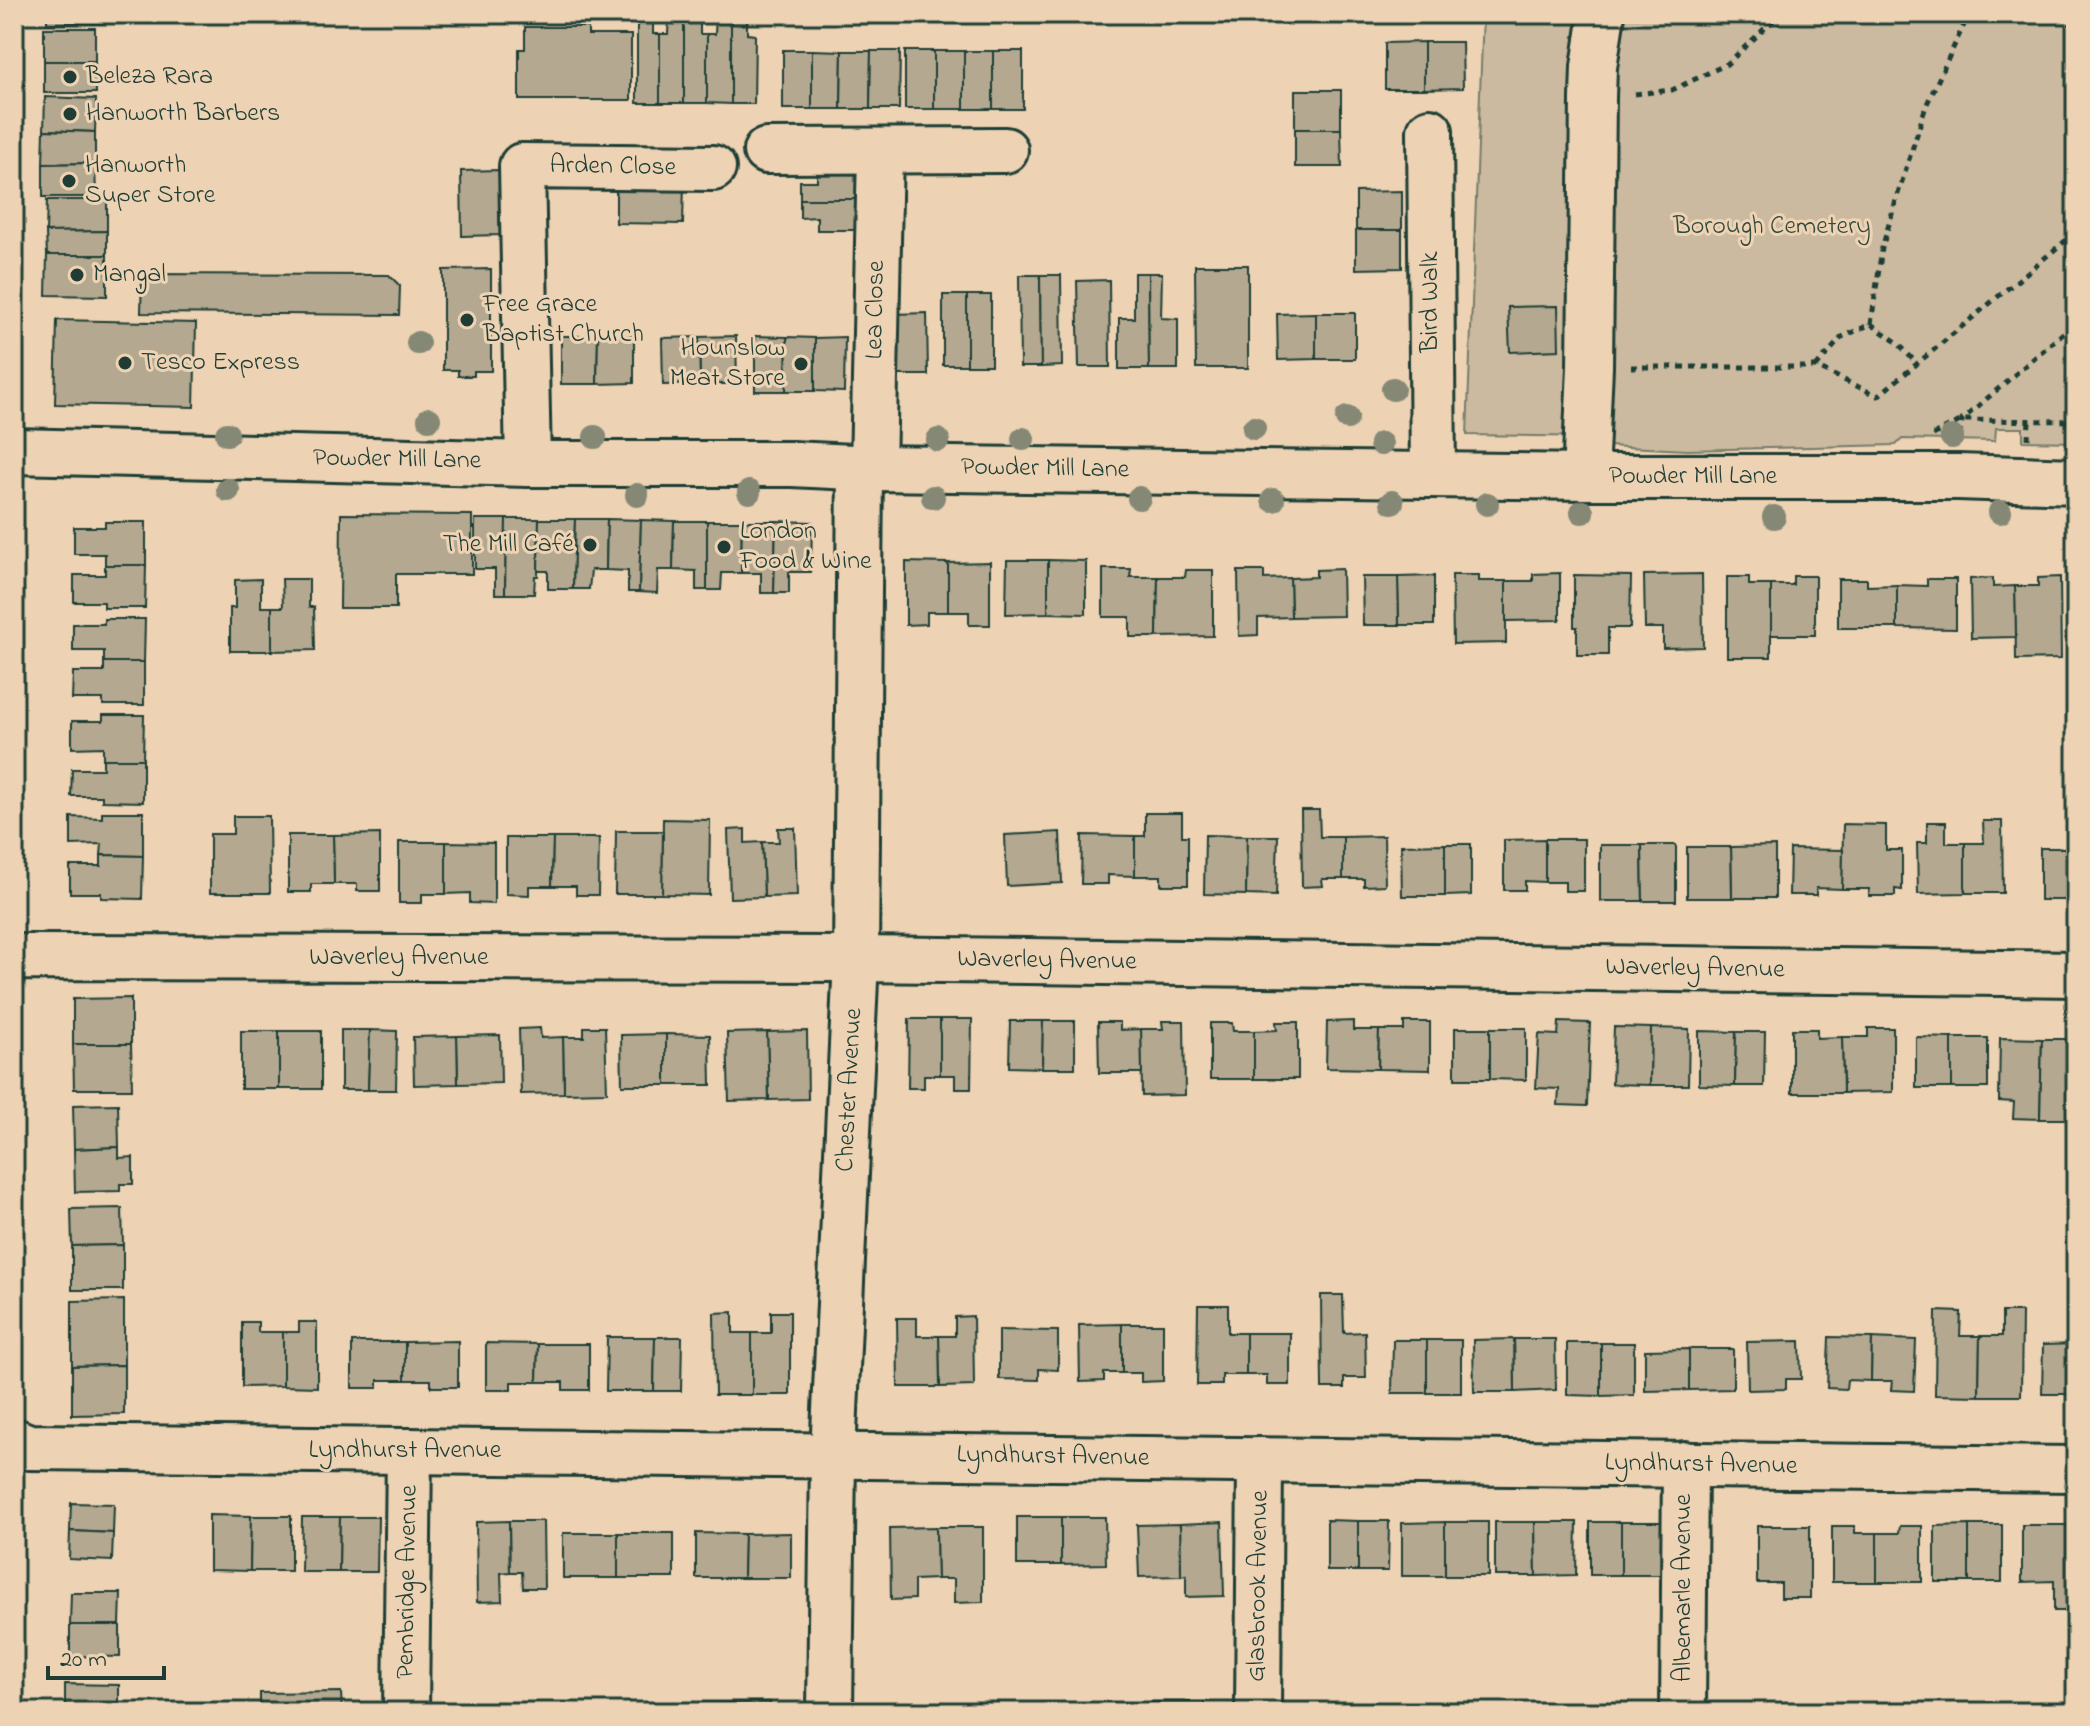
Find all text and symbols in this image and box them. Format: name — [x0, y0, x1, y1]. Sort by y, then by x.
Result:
place label: Beleza Rara — [85, 58, 213, 96]
marker: Beleza Rara — [61, 68, 79, 86]
place label: Hanworth Barbers — [86, 95, 280, 133]
marker: Hanworth Barbers — [61, 105, 79, 123]
place label: Hanworth Super Store — [85, 147, 216, 215]
street label: Arden Close — [549, 147, 677, 187]
marker: Hanworth Super Store — [60, 172, 78, 190]
park label: Borough Cemetery — [1672, 208, 1871, 246]
street label: Bird Walk — [1412, 251, 1450, 354]
place label: Mangal — [93, 256, 166, 294]
street label: Lea Close — [856, 260, 896, 360]
marker: Mangal — [68, 266, 86, 284]
place label: Free Grace Baptist Church — [482, 286, 644, 354]
marker: Free Grace Baptist Church — [458, 311, 476, 329]
place label: Hounslow Meat Store — [670, 330, 785, 398]
place label: Tesco Express — [141, 344, 300, 382]
marker: Tesco Express — [116, 354, 134, 372]
marker: Hounslow Meat Store — [792, 355, 810, 373]
street label: Powder Mill Lane — [312, 440, 482, 480]
street label: Powder Mill Lane — [960, 449, 1130, 489]
street label: Powder Mill Lane — [1609, 458, 1778, 496]
place label: London Food & Wine — [739, 513, 872, 581]
place label: The Mill Café — [442, 526, 574, 564]
marker: The Mill Café — [581, 536, 599, 554]
marker: London Food & Wine — [715, 538, 733, 556]
street label: Waverley Avenue — [309, 939, 489, 977]
street label: Waverley Avenue — [957, 940, 1137, 982]
street label: Waverley Avenue — [1605, 948, 1785, 990]
street label: Chester Avenue — [827, 1007, 873, 1173]
street label: Lyndhurst Avenue — [309, 1432, 502, 1470]
street label: Lyndhurst Avenue — [956, 1436, 1150, 1478]
street label: Lyndhurst Avenue — [1604, 1444, 1798, 1486]
street label: Pembridge Avenue — [387, 1484, 429, 1679]
street label: Glasbrook Avenue — [1238, 1490, 1280, 1682]
street label: Albemarle Avenue — [1665, 1494, 1703, 1682]
scale bar — [48, 1630, 164, 1680]
text: 20 m — [60, 1643, 107, 1678]

